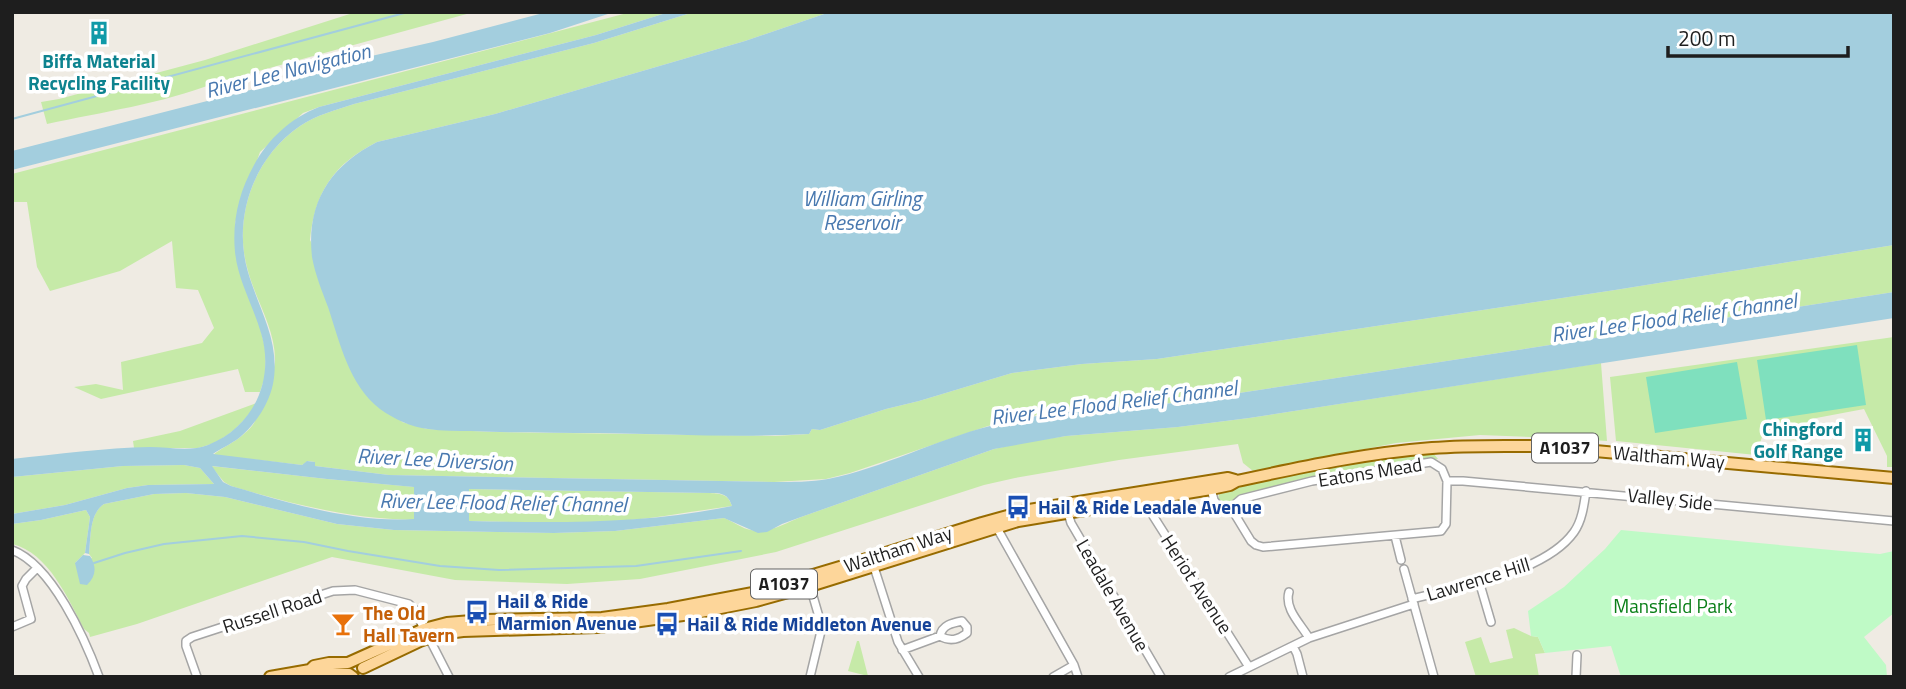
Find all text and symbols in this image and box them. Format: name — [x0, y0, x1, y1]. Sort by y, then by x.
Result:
scale bar — [1668, 14, 1848, 58]
building icon: Biffa Material Recycling Facility — [85, 19, 113, 47]
text: 200 m — [1678, 22, 1735, 54]
water label: River Lee Navigation — [202, 34, 374, 106]
place label: Biffa Material Recycling Facility — [28, 46, 170, 97]
water label: William Girling Reservoir — [803, 182, 923, 238]
water label: River Lee Flood Relief Channel — [1549, 284, 1801, 350]
water label: River Lee Flood Relief Channel — [989, 371, 1241, 433]
place label: Chingford Golf Range — [1753, 414, 1843, 465]
building icon: Chingford Golf Range — [1849, 426, 1877, 454]
road number: A1037 — [1532, 434, 1598, 462]
street label: Waltham Way — [1612, 437, 1726, 476]
water label: River Lee Diversion — [356, 439, 514, 479]
street label: Eatons Mead — [1316, 449, 1424, 494]
street label: Valley Side — [1626, 480, 1714, 517]
water label: River Lee Flood Relief Channel — [379, 484, 630, 520]
place label: Hail & Ride Leadale Avenue — [1038, 492, 1262, 521]
bus stop icon: Hail & Ride Leadale Avenue — [1004, 493, 1032, 521]
street label: Waltham Way — [840, 517, 956, 580]
street label: Heriot Avenue — [1154, 528, 1240, 639]
street label: Leadale Avenue — [1070, 533, 1157, 656]
street label: Lawrence Hill — [1422, 549, 1533, 608]
road number: A1037 — [751, 570, 817, 598]
street label: Russell Road — [218, 581, 325, 640]
place label: Hail & Ride Marmion Avenue — [497, 586, 637, 637]
park label: Mansfield Park — [1613, 591, 1733, 620]
place label: The Old Hall Tavern — [363, 598, 455, 649]
bus stop icon: Hail & Ride Marmion Avenue — [463, 598, 491, 626]
place label: Hail & Ride Middleton Avenue — [687, 609, 932, 638]
bar icon: The Old Hall Tavern — [329, 610, 357, 638]
bus stop icon: Hail & Ride Middleton Avenue — [653, 610, 681, 638]

